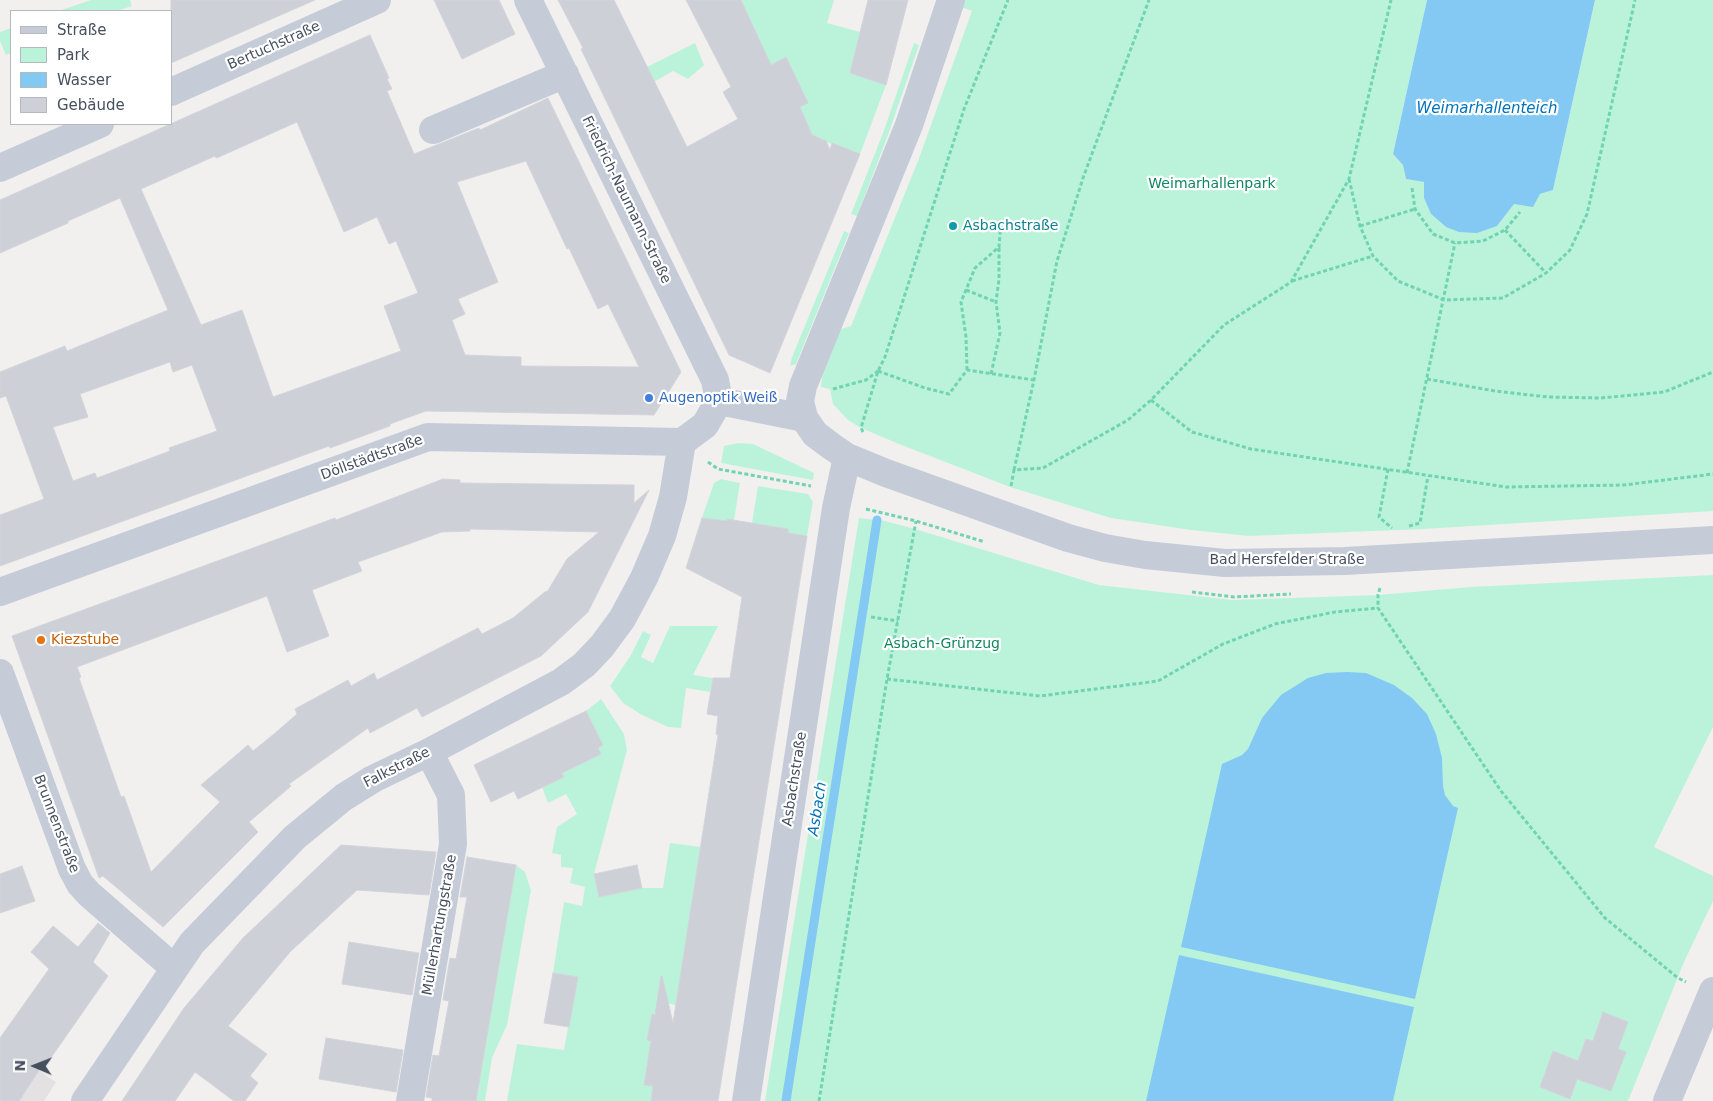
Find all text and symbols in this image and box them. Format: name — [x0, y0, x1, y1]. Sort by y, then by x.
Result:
legend — [10, 10, 172, 125]
street label: Bertuchstraße — [225, 18, 323, 74]
text: Straße — [57, 21, 106, 39]
text: Park — [57, 46, 89, 64]
text: Wasser — [57, 71, 111, 89]
text: Gebäude — [57, 96, 125, 114]
water label: Weimarhallenteich — [1417, 100, 1557, 118]
street label: Friedrich-Naumann-Straße — [578, 113, 674, 287]
park label: Weimarhallenpark — [1148, 176, 1276, 192]
place label: Asbachstraße — [963, 218, 1058, 234]
marker: Asbachstraße — [947, 220, 959, 232]
place label: Augenoptik Weiß — [659, 390, 778, 406]
marker: Augenoptik Weiß — [643, 392, 655, 404]
street label: Döllstädtstraße — [319, 432, 425, 484]
street label: Bad Hersfelder Straße — [1210, 552, 1364, 568]
place label: Kiezstube — [51, 632, 119, 648]
marker: Kiezstube — [35, 634, 47, 646]
park label: Asbach-Grünzug — [884, 636, 1000, 652]
street label: Asbachstraße — [779, 731, 811, 827]
street label: Falkstraße — [361, 744, 433, 792]
street label: Brunnenstraße — [30, 772, 82, 876]
water label: Asbach — [805, 781, 831, 837]
street label: Müllerhartungstraße — [419, 853, 461, 997]
north arrow — [10, 1041, 60, 1091]
text: N — [12, 1060, 28, 1072]

